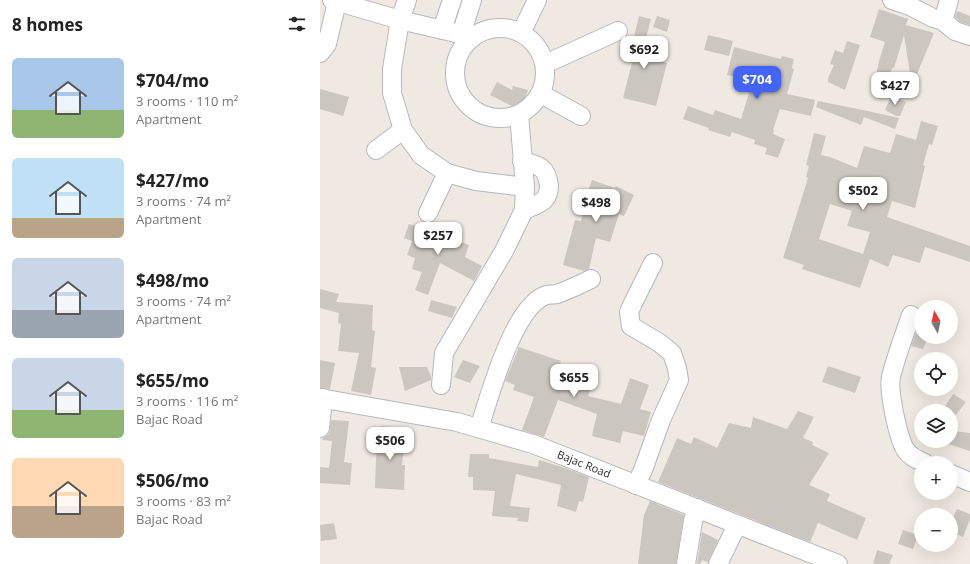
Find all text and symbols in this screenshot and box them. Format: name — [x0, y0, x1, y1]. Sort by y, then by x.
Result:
text: 8 homes — [12, 13, 83, 36]
icon: filters — [286, 13, 308, 35]
pin: $692 — [620, 36, 668, 70]
text: $692 — [629, 40, 659, 58]
pin: $704 — [733, 66, 781, 100]
text: $704/mo — [136, 69, 209, 92]
text: $704 — [742, 70, 772, 88]
pin: $427 — [871, 72, 919, 106]
icon: home — [44, 74, 92, 122]
text: $427 — [880, 76, 910, 94]
text: 3 rooms · 110 m² — [136, 92, 238, 110]
text: Apartment — [136, 110, 201, 128]
text: $427/mo — [136, 169, 209, 192]
icon: home — [44, 174, 92, 222]
pin: $502 — [839, 177, 887, 211]
text: $502 — [848, 181, 878, 199]
pin: $498 — [572, 189, 620, 223]
text: 3 rooms · 74 m² — [136, 192, 231, 210]
text: $498 — [581, 193, 611, 211]
text: Apartment — [136, 210, 201, 228]
pin: $257 — [414, 222, 462, 256]
text: $257 — [423, 226, 453, 244]
text: $498/mo — [136, 269, 209, 292]
icon: home — [44, 274, 92, 322]
text: 3 rooms · 74 m² — [136, 292, 231, 310]
north arrow — [914, 300, 958, 344]
map controls — [914, 300, 958, 552]
text: Apartment — [136, 310, 201, 328]
button: locate — [914, 352, 958, 396]
pin: $655 — [550, 364, 598, 398]
text: $655 — [559, 368, 589, 386]
text: $655/mo — [136, 369, 209, 392]
icon: home — [44, 374, 92, 422]
text: 3 rooms · 116 m² — [136, 392, 238, 410]
button: layers — [914, 404, 958, 448]
text: Bajac Road — [136, 410, 203, 428]
pin: $506 — [366, 427, 414, 461]
text: $506 — [375, 431, 405, 449]
street label: Bajac Road — [555, 446, 613, 481]
button: + — [914, 456, 958, 500]
text: $506/mo — [136, 469, 209, 492]
icon: home — [44, 474, 92, 522]
text: 3 rooms · 83 m² — [136, 492, 231, 510]
button: − — [914, 508, 958, 552]
text: Bajac Road — [136, 510, 203, 528]

